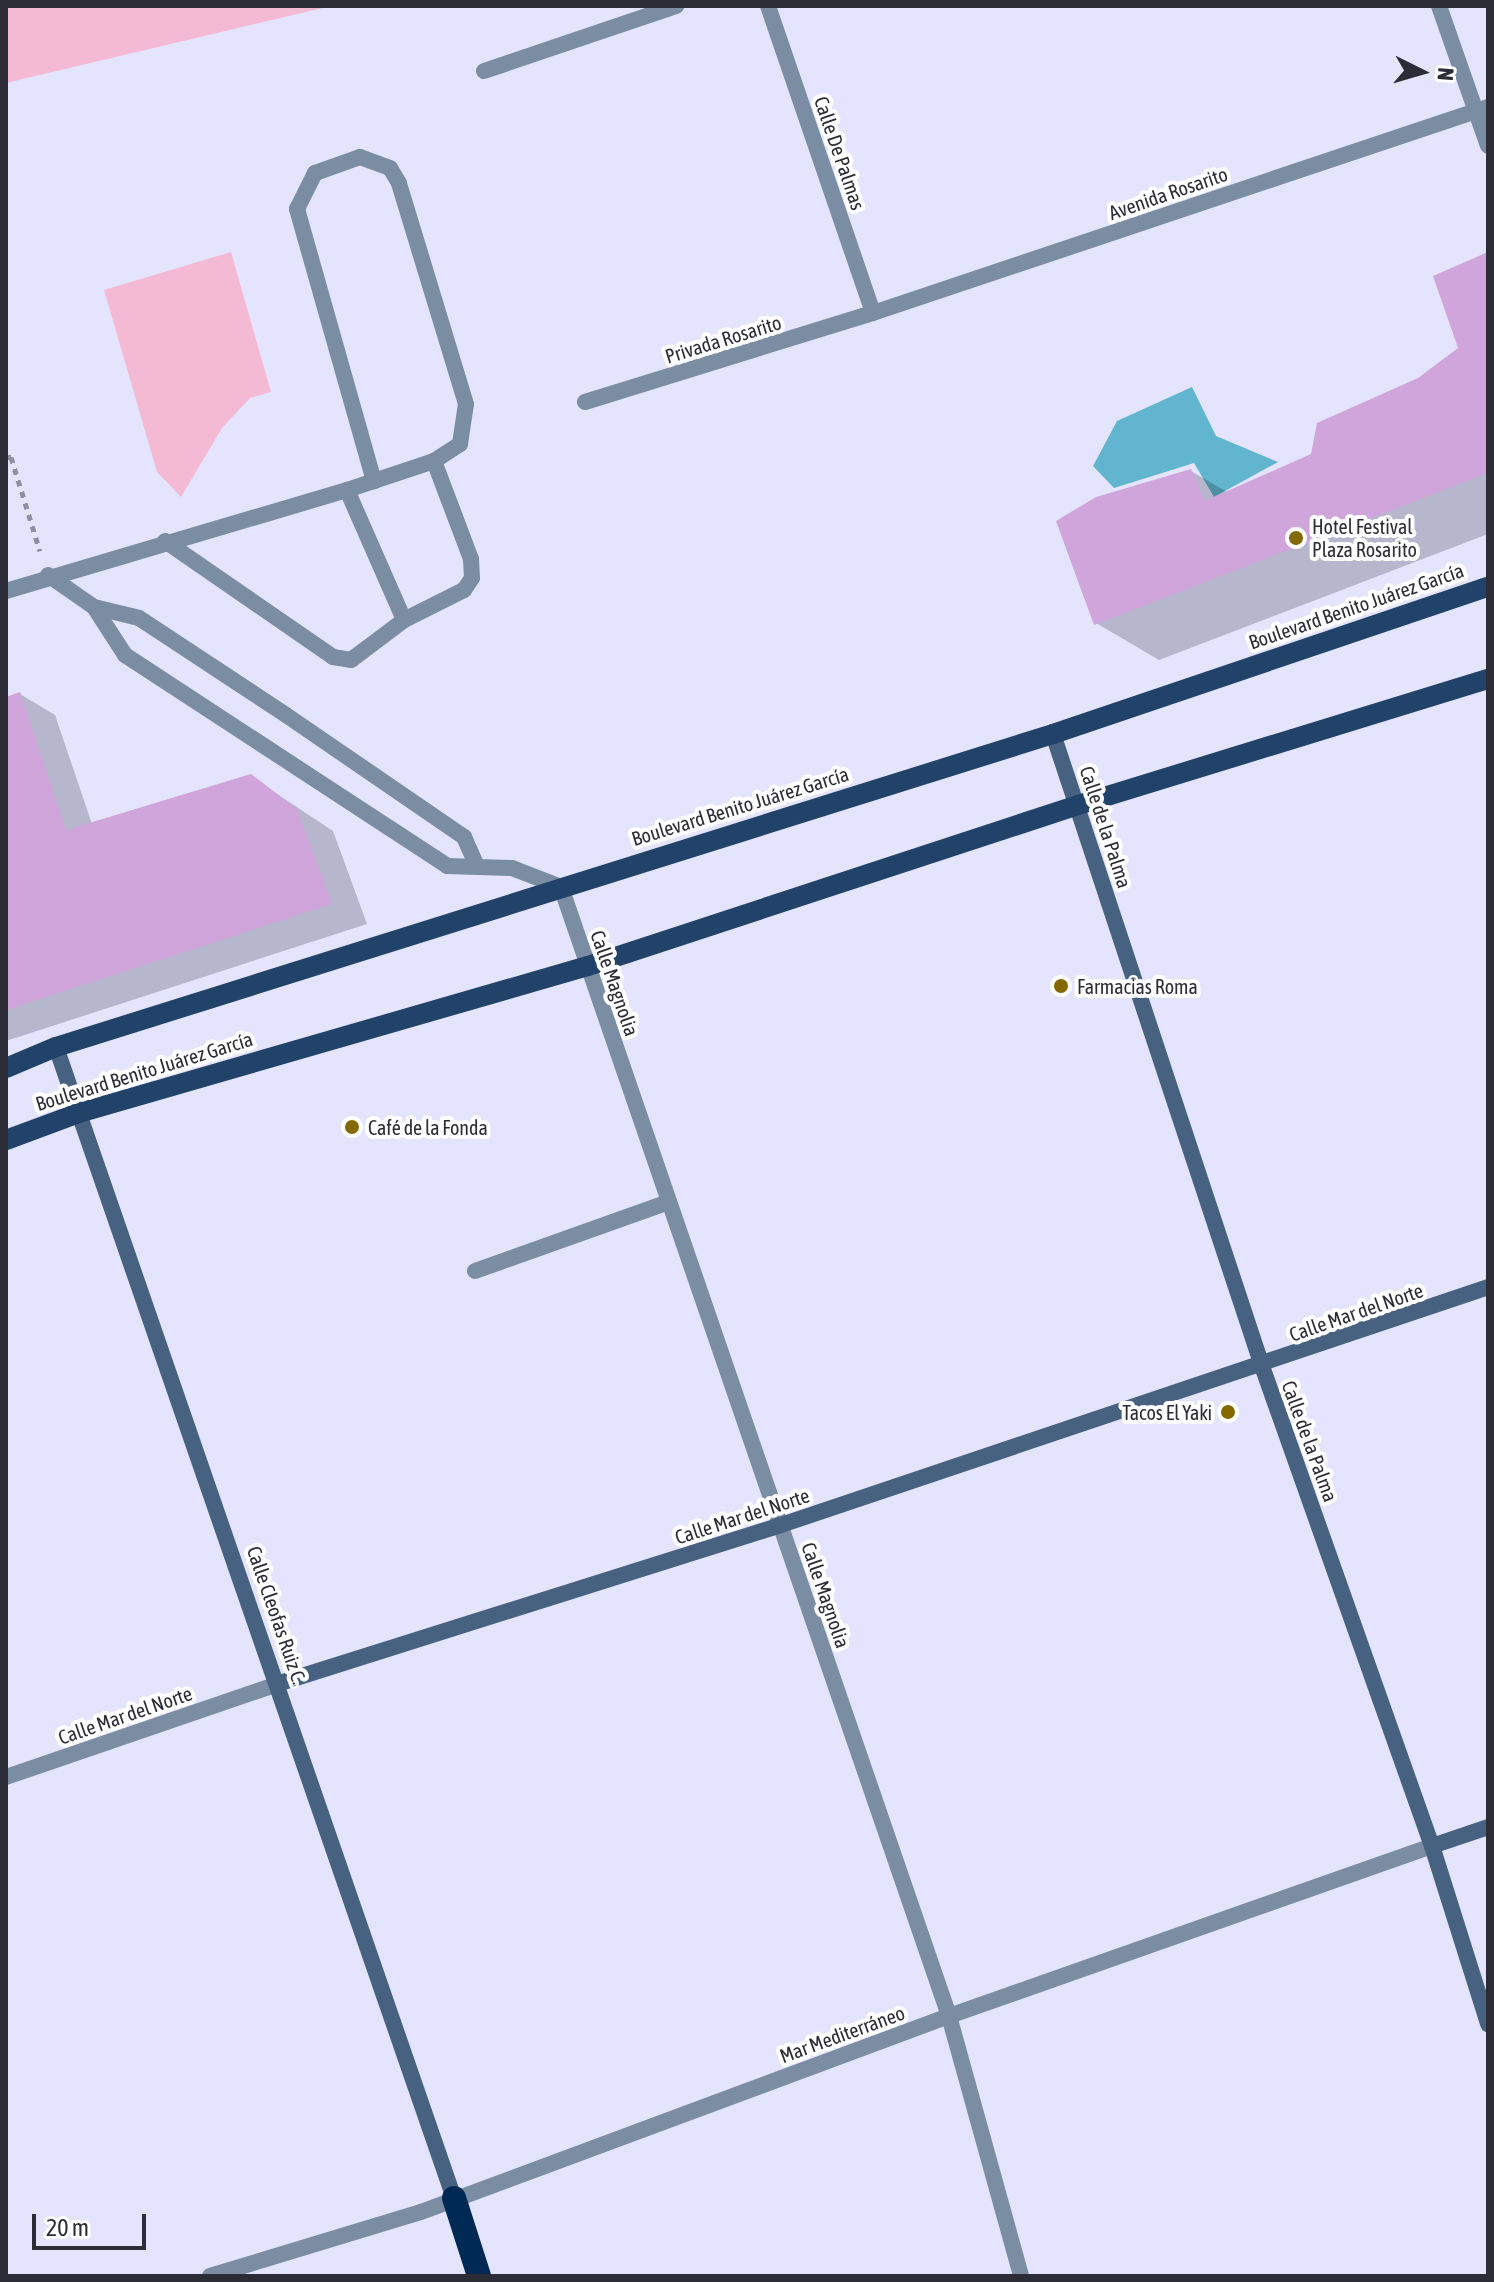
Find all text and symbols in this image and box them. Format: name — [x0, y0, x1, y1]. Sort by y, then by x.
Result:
north arrow — [1382, 32, 1462, 112]
text: N — [1432, 66, 1459, 82]
street label: Calle De Palmas — [809, 93, 871, 213]
street label: Avenida Rosarito — [1105, 161, 1231, 225]
street label: Privada Rosarito — [662, 310, 784, 368]
place label: Hotel Festival Plaza Rosarito — [1312, 514, 1417, 561]
marker: Hotel Festival Plaza Rosarito — [1287, 529, 1305, 547]
street label: Boulevard Benito Juárez García — [1245, 558, 1467, 654]
street label: Boulevard Benito Juárez García — [628, 761, 852, 851]
street label: Calle de la Palma — [1075, 763, 1137, 891]
street label: Calle Magnolia — [586, 927, 644, 1039]
place label: Farmacias Roma — [1077, 974, 1198, 998]
marker: Farmacias Roma — [1052, 977, 1070, 995]
street label: Boulevard Benito Juárez García — [32, 1026, 256, 1116]
place label: Café de la Fonda — [368, 1115, 488, 1139]
marker: Café de la Fonda — [343, 1118, 361, 1136]
street label: Calle Mar del Norte — [1286, 1278, 1426, 1346]
street label: Calle de la Palma — [1277, 1377, 1343, 1505]
place label: Tacos El Yaki — [1122, 1400, 1212, 1424]
marker: Tacos El Yaki — [1219, 1403, 1237, 1421]
street label: Calle Mar del Norte — [672, 1483, 812, 1549]
street label: Calle Magnolia — [797, 1539, 855, 1651]
street label: Calle Cleofas Ruiz C. — [242, 1543, 312, 1687]
street label: Calle Mar del Norte — [55, 1681, 195, 1749]
street label: Mar Mediterráneo — [776, 2000, 908, 2068]
scale bar — [36, 2198, 150, 2248]
text: 20 m — [46, 2214, 89, 2241]

